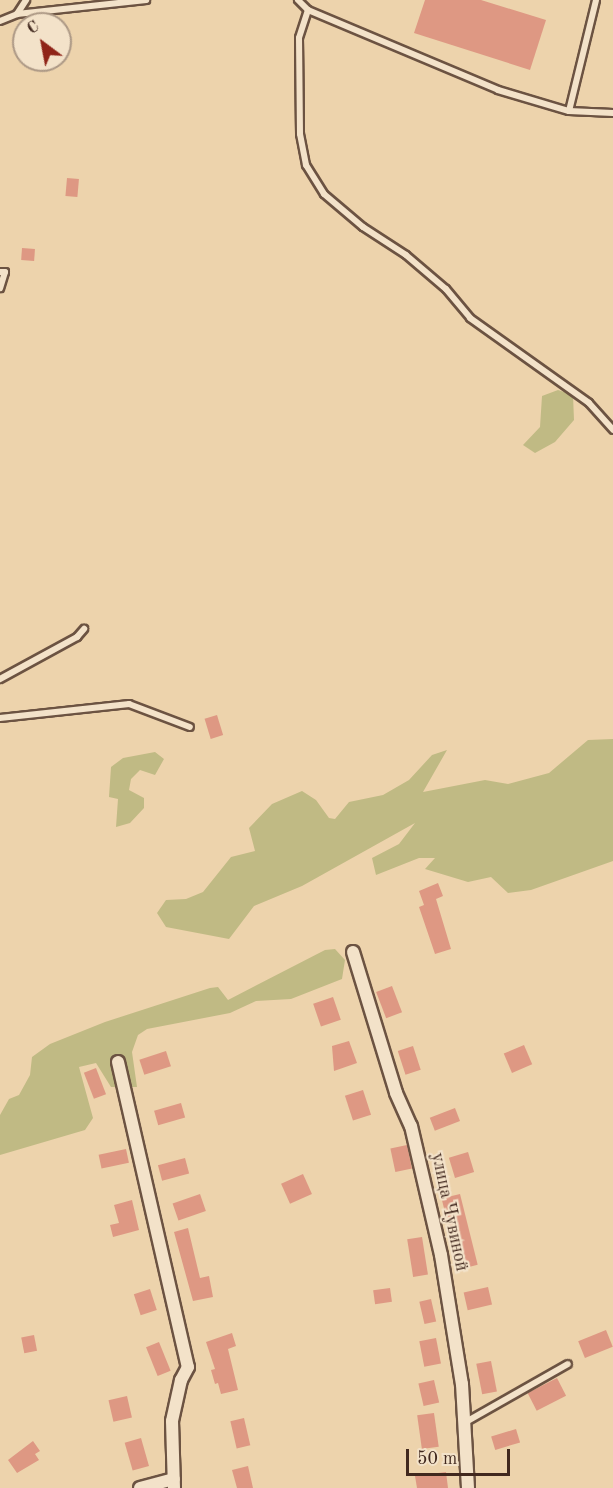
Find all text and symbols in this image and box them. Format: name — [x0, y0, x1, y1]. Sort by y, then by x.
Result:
north arrow — [12, 12, 72, 72]
text: С — [25, 19, 42, 38]
street label: улица Чувиной — [426, 1151, 472, 1273]
scale bar — [409, 1437, 512, 1475]
text: 50 m — [417, 1450, 457, 1468]

